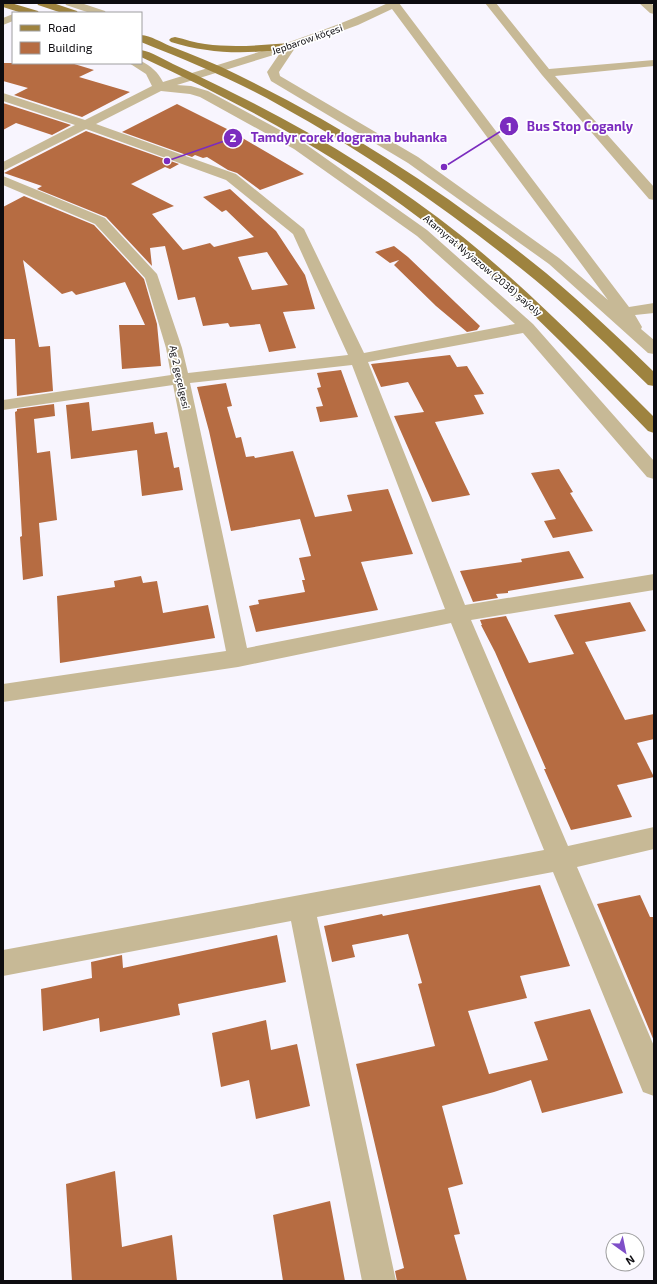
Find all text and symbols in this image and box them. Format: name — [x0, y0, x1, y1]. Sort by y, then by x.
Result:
legend — [12, 12, 142, 64]
text: Road — [48, 20, 76, 34]
street label: Jepbarow köçesi — [270, 21, 344, 58]
text: Building — [48, 40, 93, 54]
callout: Bus Stop Coganly — [499, 114, 641, 139]
text: Bus Stop Coganly — [527, 118, 634, 134]
text: 1 — [506, 119, 512, 133]
callout: Tamdyr corek dograma buhanka — [223, 125, 456, 150]
text: Tamdyr corek dograma buhanka — [251, 129, 447, 145]
text: 2 — [230, 130, 237, 144]
street label: Atamyrat Nyýazow (2038) şaýoly — [421, 212, 545, 319]
street label: Ag 2 geçelgesi — [166, 344, 193, 410]
north arrow — [605, 1232, 645, 1272]
text: N — [624, 1253, 638, 1268]

